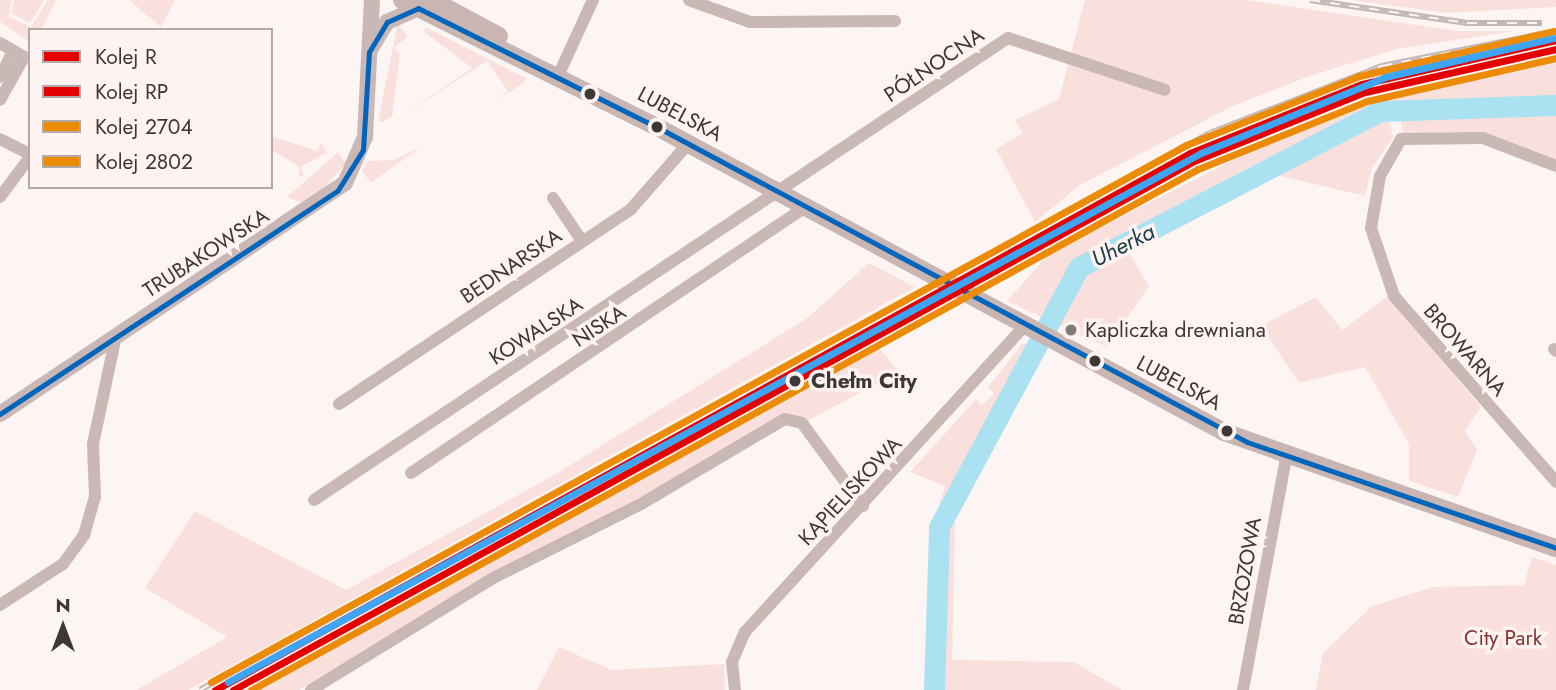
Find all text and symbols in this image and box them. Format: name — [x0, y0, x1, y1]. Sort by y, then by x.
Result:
street label: PÓŁNOCNA — [879, 22, 989, 108]
legend — [28, 28, 273, 189]
text: Kolej R — [95, 42, 157, 72]
text: Kolej RP — [95, 77, 168, 107]
street label: LUBELSKA — [633, 81, 727, 147]
unlabelled marker — [583, 87, 597, 101]
text: Kolej 2704 — [95, 112, 193, 142]
unlabelled marker — [650, 120, 664, 134]
text: Kolej 2802 — [95, 147, 193, 177]
street label: TRUBAKOWSKA — [138, 203, 274, 303]
water label: Uherka — [1087, 217, 1159, 273]
street label: BEDNARSKA — [456, 223, 566, 309]
street label: KOWALSKA — [485, 292, 587, 370]
street label: NISKA — [568, 299, 630, 353]
street label: BROWARNA — [1418, 299, 1512, 401]
place label: Kapliczka drewniana — [1085, 317, 1266, 343]
marker: Kapliczka drewniana — [1063, 322, 1079, 338]
street label: LUBELSKA — [1132, 350, 1226, 416]
unlabelled marker — [1088, 354, 1102, 368]
place label: Chełm City — [811, 368, 917, 394]
marker: Chełm City — [785, 371, 805, 391]
unlabelled marker — [1220, 424, 1234, 438]
street label: KĄPIELISKOWA — [793, 431, 907, 551]
street label: BRZOZOWA — [1223, 515, 1267, 627]
north arrow — [28, 592, 98, 662]
text: N — [55, 592, 71, 619]
park label: City Park — [1464, 625, 1542, 651]

